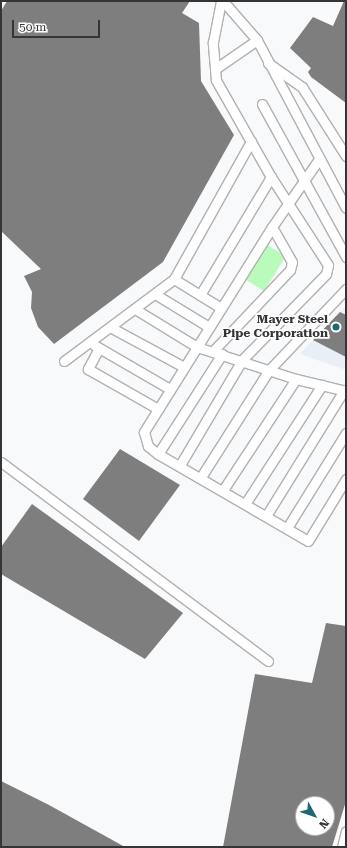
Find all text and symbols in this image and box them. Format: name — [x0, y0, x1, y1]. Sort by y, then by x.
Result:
scale bar — [14, 12, 102, 38]
text: 50 m — [19, 20, 46, 34]
place label: Mayer Steel Pipe Corporation — [223, 313, 328, 341]
marker: Mayer Steel Pipe Corporation — [331, 322, 341, 332]
north arrow — [295, 796, 335, 836]
text: N — [316, 816, 332, 831]

